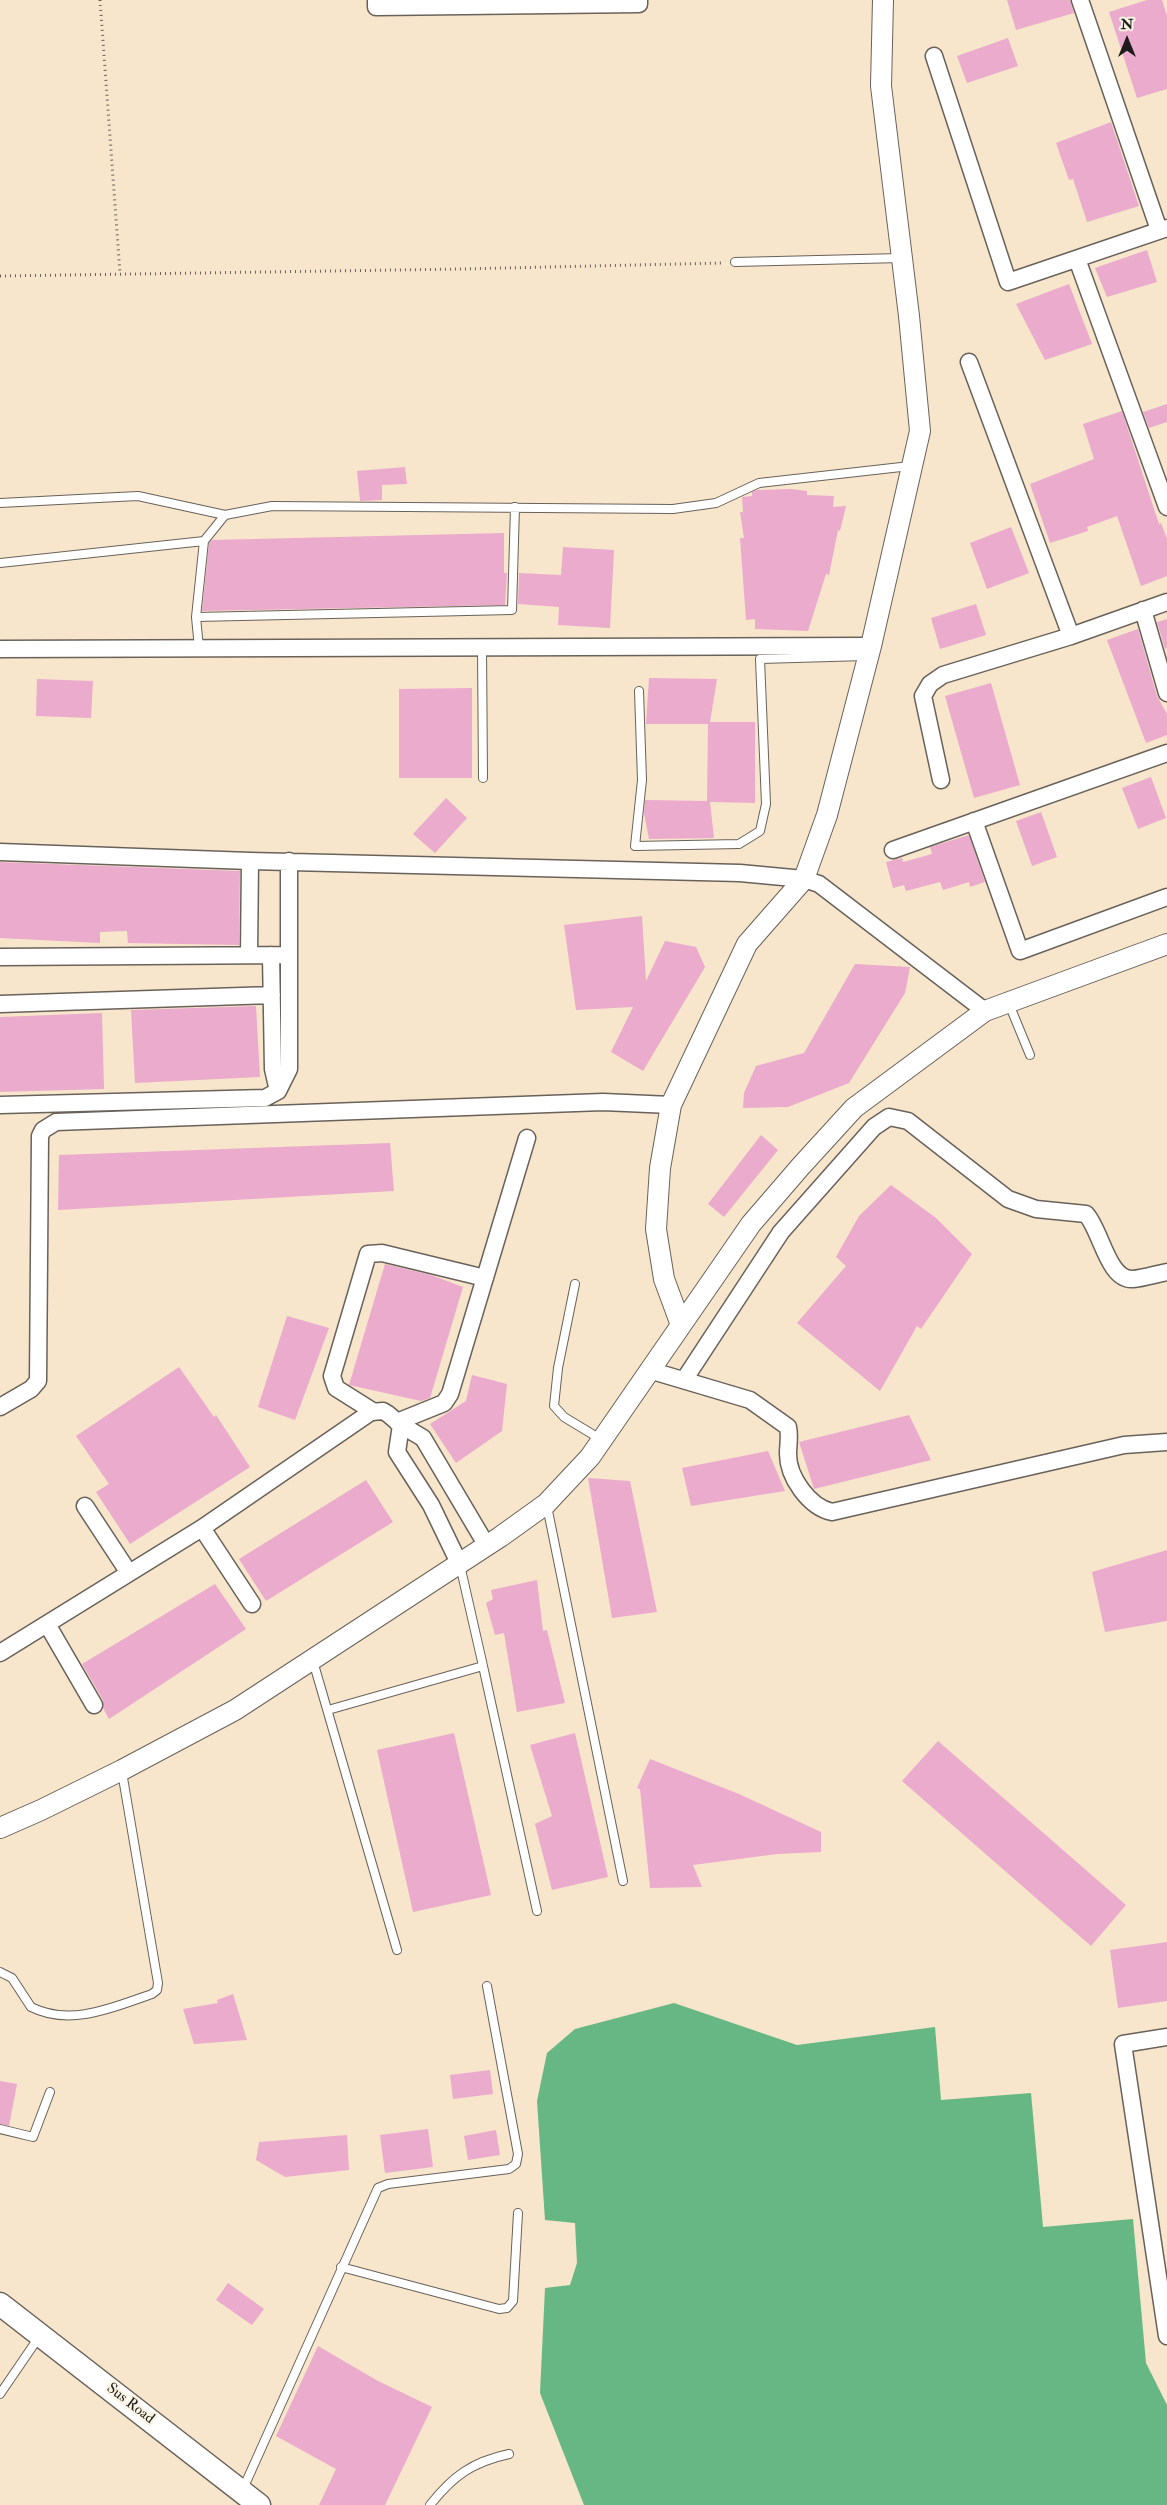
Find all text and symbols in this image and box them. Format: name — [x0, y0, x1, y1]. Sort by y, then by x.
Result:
north arrow — [1102, 15, 1152, 65]
text: N — [1121, 16, 1133, 33]
street label: Sus Road — [103, 2380, 157, 2428]

